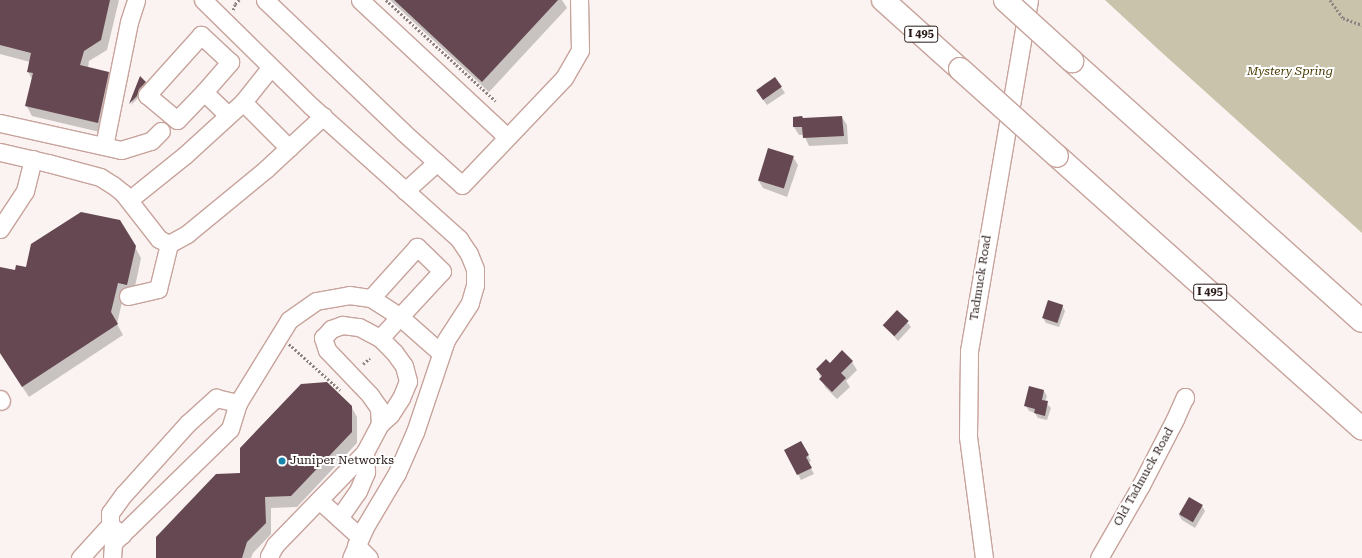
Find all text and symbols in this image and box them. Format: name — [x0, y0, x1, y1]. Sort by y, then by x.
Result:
road number: I 495 — [904, 25, 938, 43]
park label: Mystery Spring — [1247, 65, 1333, 79]
street label: Tadmuck Road — [967, 234, 995, 322]
road number: I 495 — [1193, 283, 1227, 301]
street label: Old Tadmuck Road — [1111, 425, 1177, 529]
place label: Juniper Networks — [290, 454, 394, 468]
marker: Juniper Networks — [277, 456, 287, 466]

